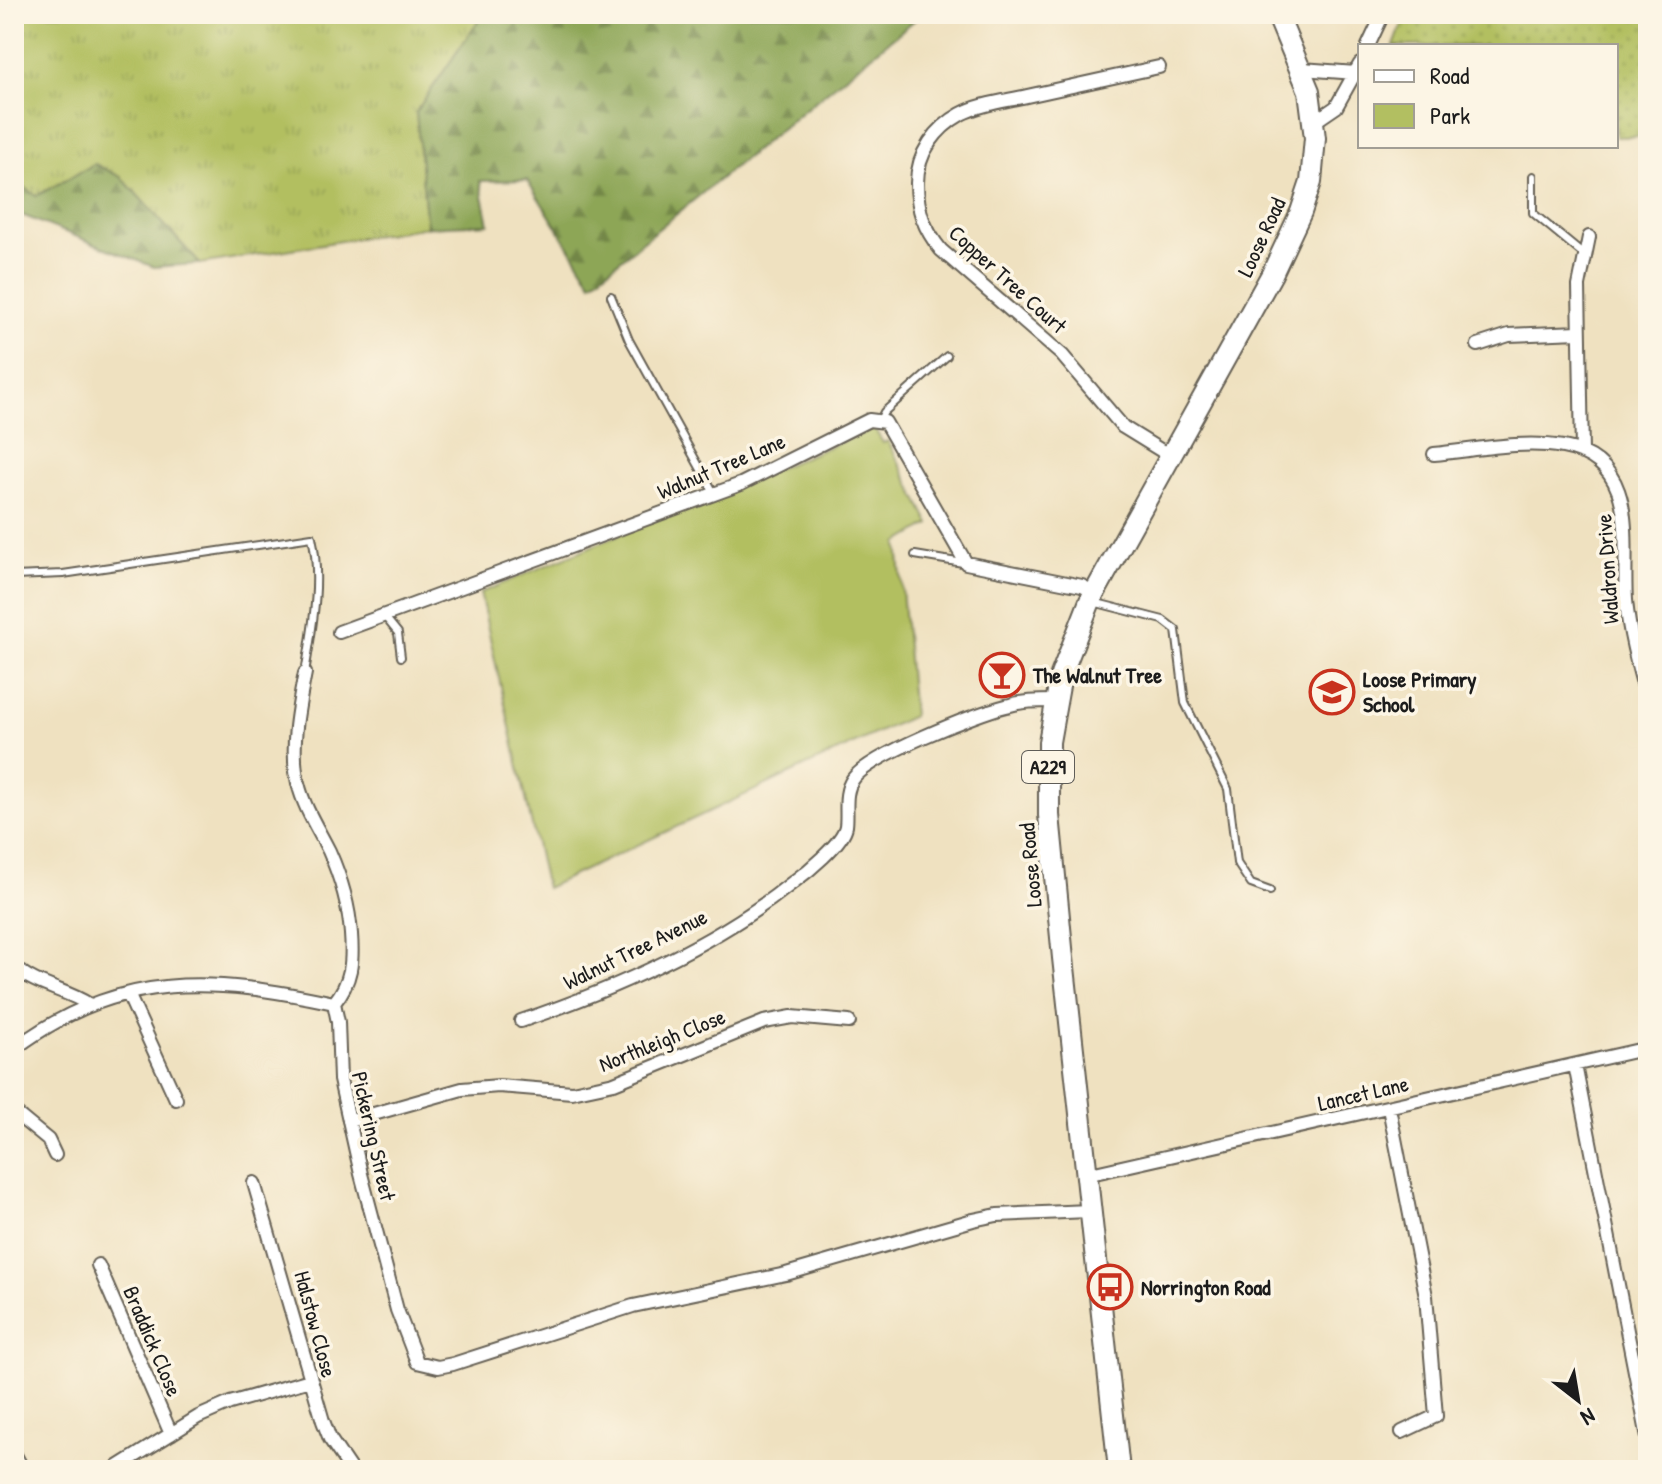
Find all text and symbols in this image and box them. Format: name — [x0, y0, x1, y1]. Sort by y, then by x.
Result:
legend — [1358, 44, 1618, 148]
text: Road — [1430, 59, 1469, 91]
text: Park — [1430, 99, 1470, 131]
street label: Loose Road — [1230, 192, 1293, 282]
street label: Copper Tree Court — [943, 218, 1074, 340]
street label: Walnut Tree Lane — [652, 425, 790, 506]
street label: Waldron Drive — [1588, 513, 1626, 625]
bar icon: The Walnut Tree — [978, 651, 1026, 699]
place label: The Walnut Tree — [1032, 660, 1162, 690]
place label: Loose Primary School — [1363, 664, 1477, 719]
school or university icon: Loose Primary School — [1308, 668, 1356, 716]
road number: A229 — [1022, 751, 1074, 783]
street label: Loose Road — [1011, 821, 1049, 908]
street label: Walnut Tree Avenue — [558, 901, 712, 997]
street label: Northleigh Close — [594, 1001, 730, 1079]
street label: Lancet Lane — [1315, 1068, 1412, 1118]
street label: Pickering Street — [345, 1069, 403, 1204]
bus stop icon: Norrington Road — [1086, 1263, 1134, 1311]
street label: Halstow Close — [287, 1268, 345, 1381]
place label: Norrington Road — [1141, 1272, 1271, 1303]
street label: Braddick Close — [116, 1281, 190, 1401]
north arrow — [1538, 1360, 1618, 1440]
text: N — [1575, 1401, 1601, 1433]

